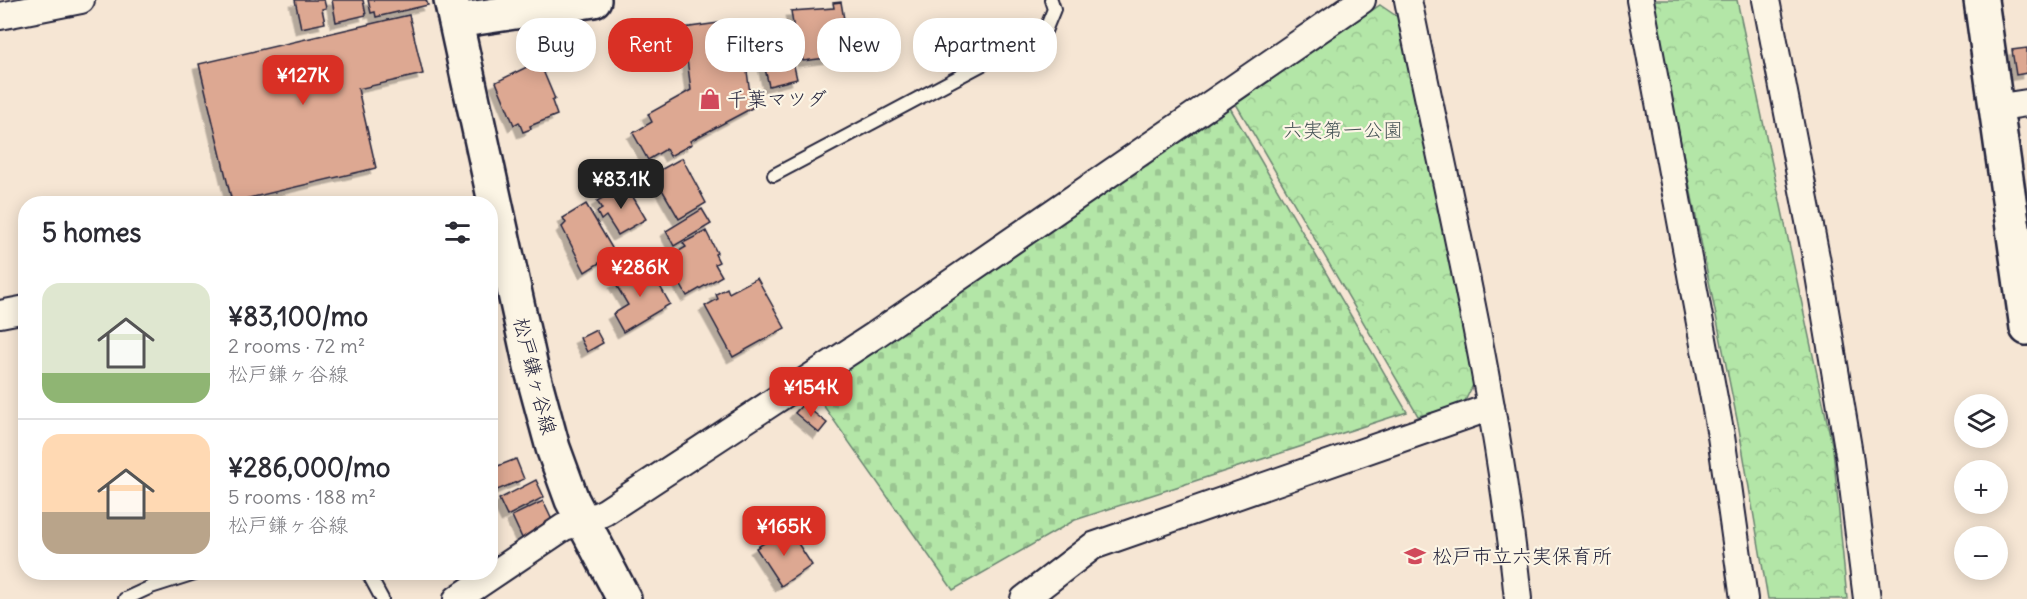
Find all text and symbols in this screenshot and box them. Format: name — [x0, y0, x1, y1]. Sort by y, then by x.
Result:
chip: Buy — [516, 18, 596, 72]
chip: Rent — [608, 18, 693, 72]
chip: Filters — [705, 18, 805, 72]
chip: New — [817, 18, 901, 72]
chip: Apartment — [913, 18, 1057, 72]
pin: ¥127K — [261, 55, 345, 106]
text: ¥127K — [277, 62, 329, 87]
place label: 千葉マツダ — [727, 86, 827, 111]
shop icon: 千葉マツダ — [698, 87, 722, 111]
park label: 六実第一公園 — [1283, 117, 1403, 142]
pin: ¥83.1K — [572, 159, 670, 210]
text: ¥83.1K — [592, 166, 650, 191]
text: 5 homes — [42, 216, 141, 249]
icon: filters — [441, 216, 474, 249]
pin: ¥286K — [598, 247, 682, 298]
text: ¥286K — [611, 254, 669, 279]
text: ¥83,100/mo — [228, 300, 368, 333]
icon: home — [90, 307, 162, 379]
street label: 松戸鎌ヶ谷線 — [509, 315, 562, 437]
text: 2 rooms · 72 m² — [228, 333, 365, 358]
text: 松戸鎌ヶ谷線 — [228, 361, 348, 386]
pin: ¥154K — [769, 367, 853, 418]
text: ¥154K — [783, 374, 839, 399]
map controls — [1954, 394, 2008, 580]
button: layers — [1954, 394, 2008, 448]
text: ¥286,000/mo — [228, 451, 390, 484]
icon: home — [90, 458, 162, 530]
button: + — [1954, 460, 2008, 514]
text: 5 rooms · 188 m² — [228, 484, 376, 509]
pin: ¥165K — [742, 506, 826, 557]
text: 松戸鎌ヶ谷線 — [228, 512, 348, 537]
text: ¥165K — [756, 513, 812, 538]
button: − — [1954, 526, 2008, 580]
place label: 松戸市立六実保育所 — [1432, 543, 1612, 568]
school or university icon: 松戸市立六実保育所 — [1403, 544, 1427, 568]

